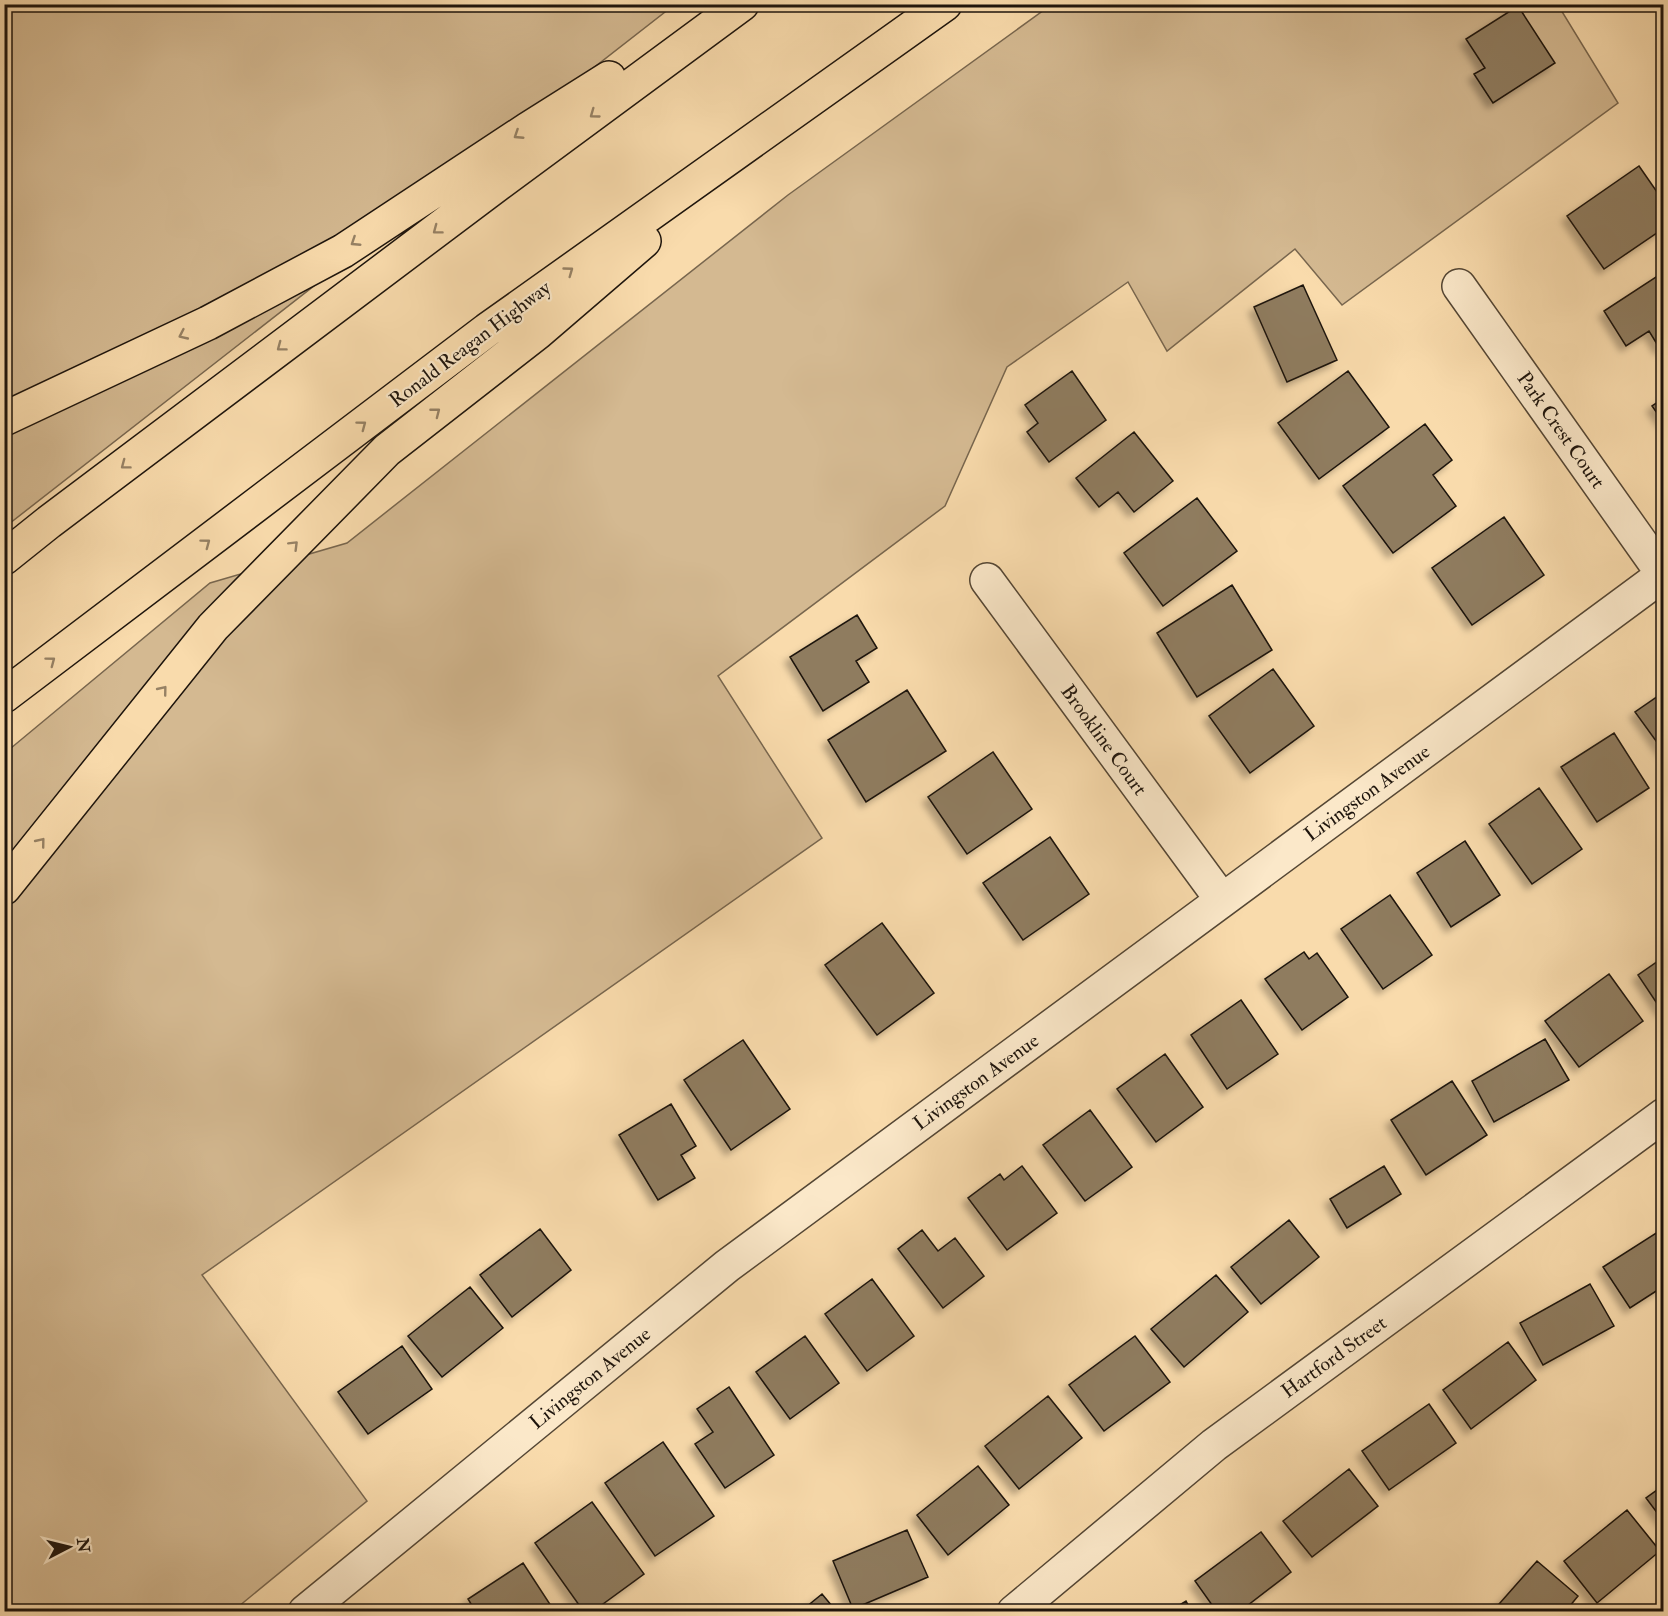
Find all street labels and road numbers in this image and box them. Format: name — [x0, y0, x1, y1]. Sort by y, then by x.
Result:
street label: Ronald Reagan Highway — [384, 274, 557, 413]
street label: Park Crest Court — [1511, 367, 1611, 494]
street label: Brookline Court — [1055, 680, 1153, 801]
street label: Livingston Avenue — [1299, 739, 1435, 847]
street label: Livingston Avenue — [908, 1028, 1044, 1136]
street label: Hartford Street — [1276, 1310, 1392, 1404]
street label: Livingston Avenue — [524, 1321, 656, 1435]

